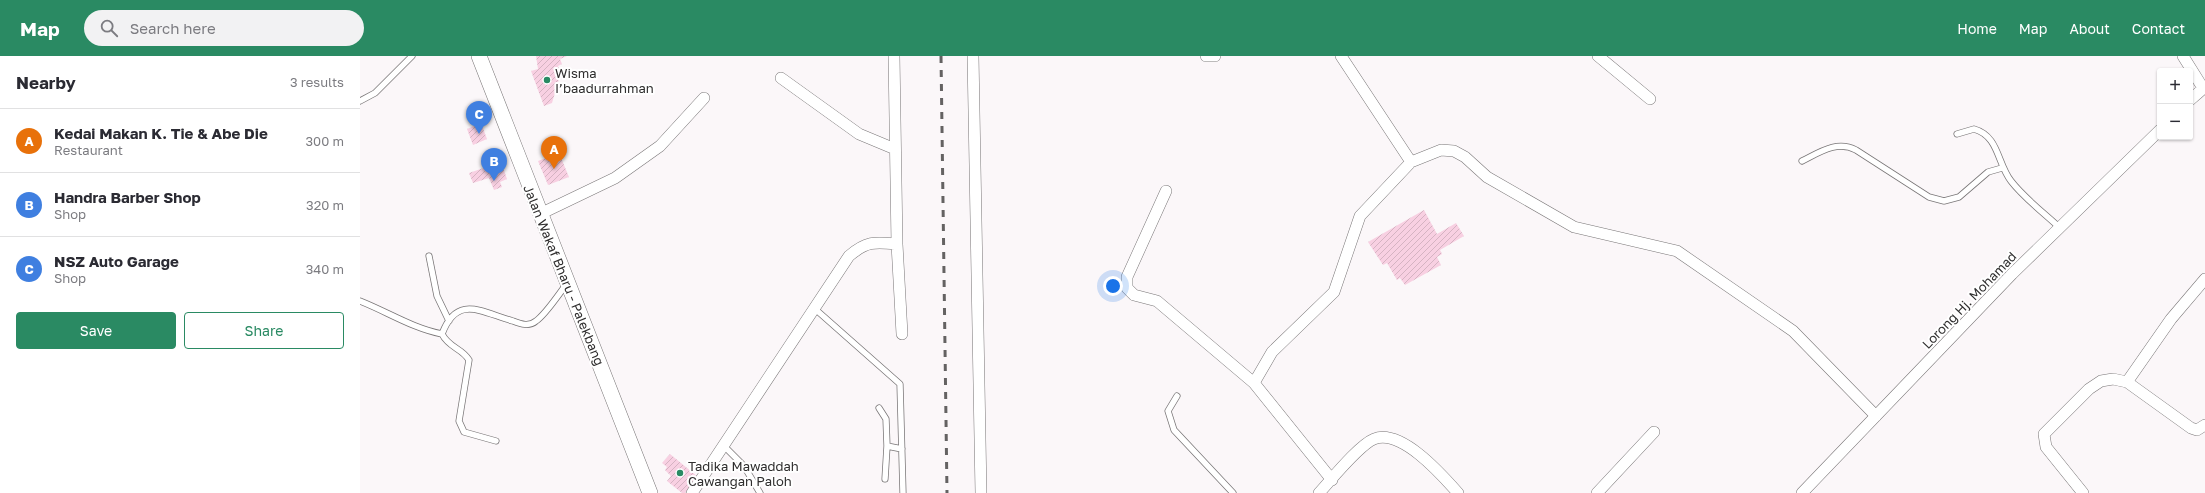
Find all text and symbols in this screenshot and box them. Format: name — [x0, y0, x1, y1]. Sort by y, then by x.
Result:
search box — [84, 10, 364, 46]
text: Map — [20, 17, 60, 40]
icon: search — [98, 17, 120, 39]
text: Search here — [130, 19, 216, 37]
text: Home — [1957, 20, 1997, 37]
text: Map — [2019, 20, 2047, 37]
text: About — [2069, 20, 2110, 37]
text: Contact — [2132, 20, 2185, 37]
place label: Wisma I’baadurrahman — [555, 65, 654, 96]
map controls — [2157, 68, 2193, 140]
button: + — [2157, 68, 2193, 104]
text: Nearby — [16, 72, 76, 93]
text: 3 results — [290, 74, 344, 90]
marker: Wisma I’baadurrahman — [542, 75, 552, 85]
pin: C — [466, 101, 492, 134]
button: − — [2157, 104, 2193, 140]
text: Kedai Makan K. Tie & Abe Die — [54, 124, 268, 142]
text: A — [24, 133, 34, 149]
text: 300 m — [306, 133, 344, 149]
pin: A — [541, 136, 567, 169]
text: Restaurant — [54, 142, 123, 158]
pin: B — [481, 148, 507, 181]
street label: Jalan Wakaf Bharu - Palekbang — [520, 182, 608, 368]
text: Handra Barber Shop — [54, 188, 201, 206]
text: B — [24, 197, 34, 213]
text: 320 m — [306, 197, 344, 213]
text: Shop — [54, 206, 86, 222]
street label: Lorong Hj. Mohamad — [1919, 248, 2019, 352]
text: NSZ Auto Garage — [54, 252, 179, 270]
text: C — [24, 261, 34, 277]
text: 340 m — [306, 261, 344, 277]
text: Shop — [54, 270, 86, 286]
your location — [1103, 276, 1123, 296]
button: Save — [16, 312, 176, 349]
button: Share — [184, 312, 344, 349]
place label: Tadika Mawaddah Cawangan Paloh — [688, 458, 799, 489]
marker: Tadika Mawaddah Cawangan Paloh — [675, 468, 685, 478]

